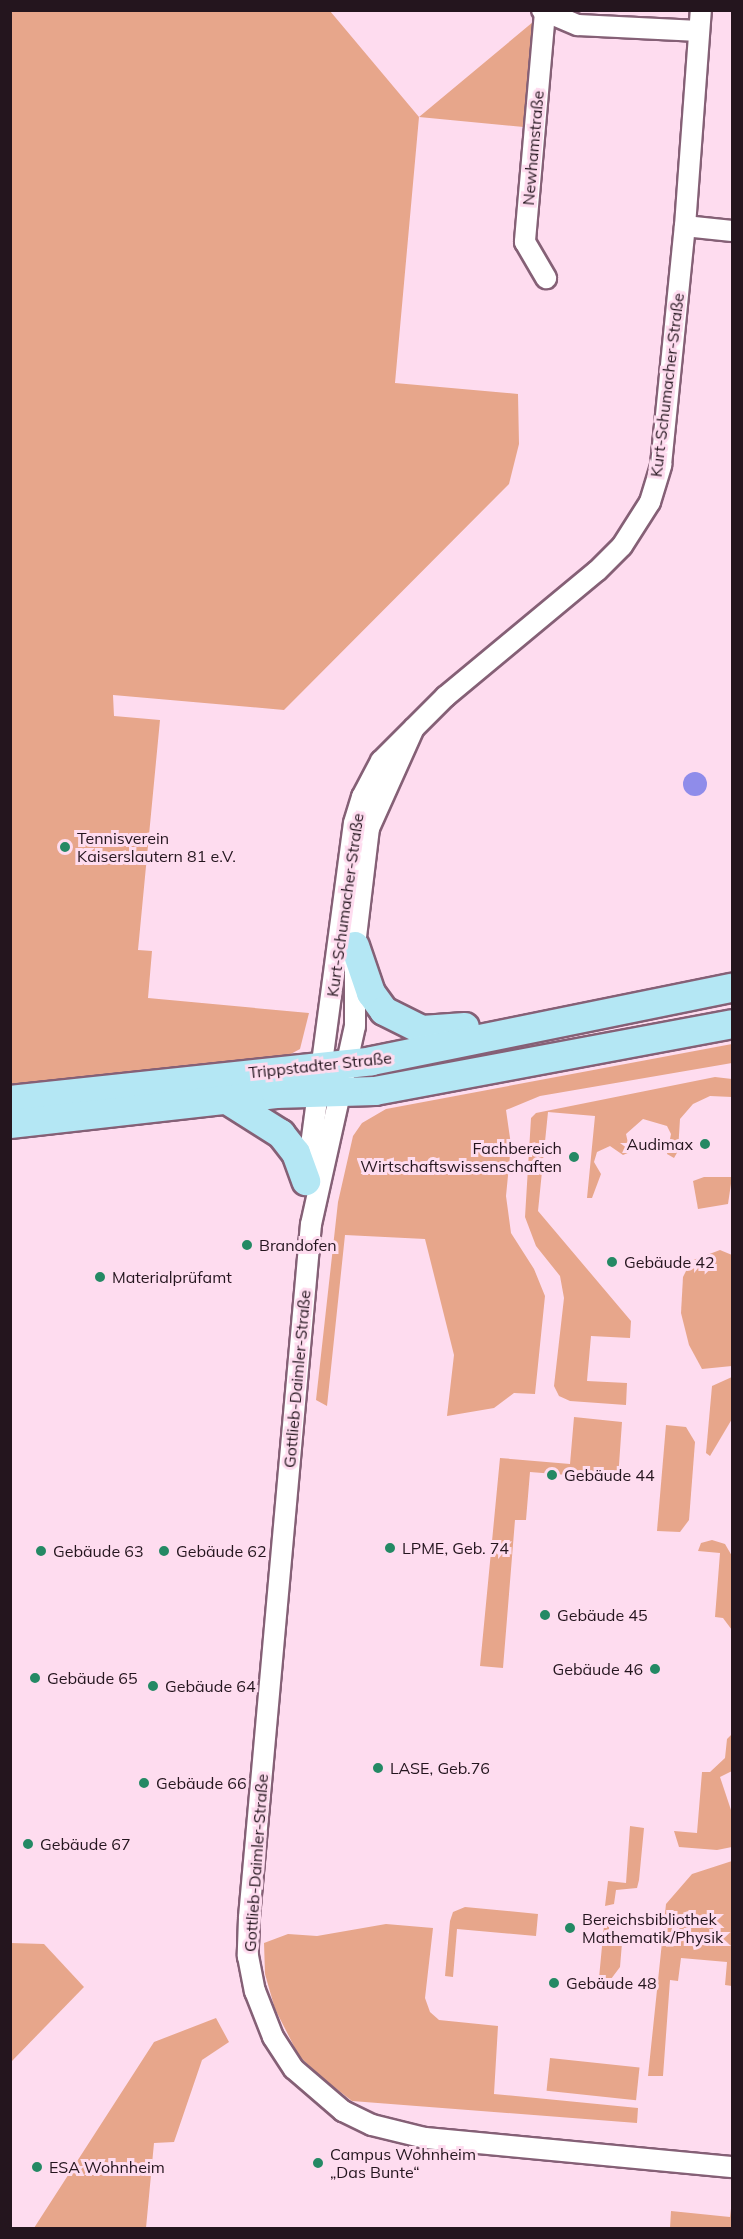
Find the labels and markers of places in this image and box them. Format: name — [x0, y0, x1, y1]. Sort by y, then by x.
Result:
place label: Tennisverein Kaiserslautern 81 e.V. — [77, 828, 236, 866]
marker: Tennisverein Kaiserslautern 81 e.V. — [58, 840, 72, 854]
place label: Audimax — [626, 1134, 693, 1154]
marker: Audimax — [698, 1137, 712, 1151]
place label: Fachbereich Wirtschaftswissenschaften — [360, 1138, 562, 1176]
marker: Fachbereich Wirtschaftswissenschaften — [567, 1150, 581, 1164]
place label: Brandofen — [259, 1235, 337, 1255]
marker: Brandofen — [240, 1238, 254, 1252]
place label: Gebäude 42 — [624, 1252, 715, 1272]
marker: Gebäude 42 — [605, 1255, 619, 1269]
place label: Materialprüfamt — [112, 1267, 232, 1287]
marker: Materialprüfamt — [93, 1270, 107, 1284]
place label: Gebäude 44 — [564, 1465, 655, 1485]
marker: Gebäude 44 — [545, 1468, 559, 1482]
place label: LPME, Geb. 74 — [402, 1538, 509, 1558]
place label: Gebäude 63 — [53, 1541, 144, 1561]
place label: Gebäude 62 — [176, 1541, 267, 1561]
marker: LPME, Geb. 74 — [383, 1541, 397, 1555]
marker: Gebäude 63 — [34, 1544, 48, 1558]
marker: Gebäude 62 — [157, 1544, 171, 1558]
place label: Gebäude 45 — [557, 1605, 648, 1625]
marker: Gebäude 45 — [538, 1608, 552, 1622]
place label: Gebäude 46 — [552, 1659, 643, 1679]
marker: Gebäude 46 — [648, 1662, 662, 1676]
place label: Gebäude 65 — [47, 1668, 138, 1688]
marker: Gebäude 65 — [28, 1671, 42, 1685]
place label: Gebäude 64 — [165, 1676, 256, 1696]
marker: Gebäude 64 — [146, 1679, 160, 1693]
place label: LASE, Geb.76 — [390, 1758, 490, 1778]
marker: LASE, Geb.76 — [371, 1761, 385, 1775]
place label: Gebäude 66 — [156, 1773, 247, 1793]
marker: Gebäude 66 — [137, 1776, 151, 1790]
place label: Gebäude 67 — [40, 1834, 131, 1854]
marker: Gebäude 67 — [21, 1837, 35, 1851]
place label: Bereichsbibliothek Mathematik/Physik — [582, 1909, 723, 1947]
marker: Bereichsbibliothek Mathematik/Physik — [563, 1921, 577, 1935]
place label: Gebäude 48 — [566, 1973, 657, 1993]
marker: Gebäude 48 — [547, 1976, 561, 1990]
place label: Campus Wohnheim „Das Bunte“ — [330, 2144, 476, 2182]
marker: Campus Wohnheim „Das Bunte“ — [311, 2156, 325, 2170]
place label: ESA Wohnheim — [49, 2157, 165, 2177]
marker: ESA Wohnheim — [30, 2160, 44, 2174]

